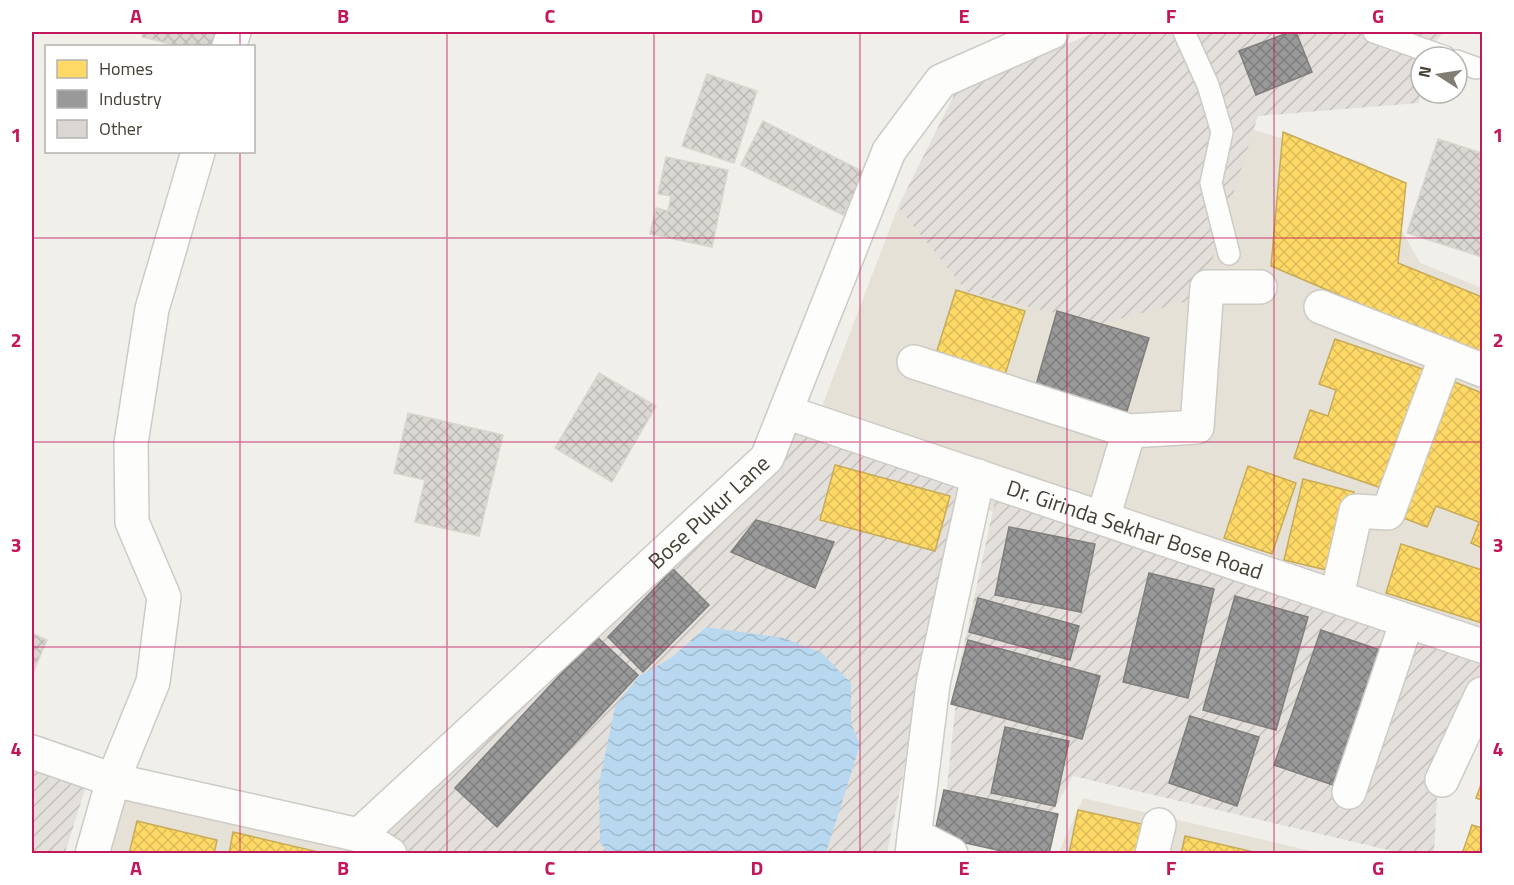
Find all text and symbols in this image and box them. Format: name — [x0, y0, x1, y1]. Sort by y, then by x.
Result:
text: A — [130, 0, 142, 31]
text: B — [337, 0, 349, 31]
text: C — [545, 0, 556, 31]
text: D — [751, 0, 763, 31]
text: E — [958, 0, 970, 31]
text: F — [1166, 0, 1177, 31]
text: G — [1372, 0, 1384, 31]
legend — [45, 45, 255, 153]
north arrow — [1409, 45, 1469, 105]
text: Homes — [99, 55, 153, 82]
text: N — [1411, 64, 1437, 80]
text: Industry — [99, 85, 162, 112]
text: Other — [99, 115, 142, 142]
text: 1 — [10, 119, 22, 150]
text: 1 — [1492, 119, 1504, 150]
text: 2 — [10, 324, 22, 355]
text: 2 — [1492, 324, 1504, 355]
street label: Bose Pukur Lane — [640, 447, 777, 577]
street label: Dr. Girinda Sekhar Bose Road — [1002, 470, 1267, 588]
text: 3 — [10, 529, 22, 560]
text: 3 — [1492, 529, 1504, 560]
text: 4 — [10, 733, 22, 764]
text: 4 — [1492, 733, 1504, 764]
text: A — [130, 852, 142, 883]
text: B — [337, 852, 349, 883]
text: C — [545, 852, 556, 883]
text: D — [751, 852, 763, 883]
text: E — [958, 852, 970, 883]
text: F — [1166, 852, 1177, 883]
text: G — [1372, 852, 1384, 883]

